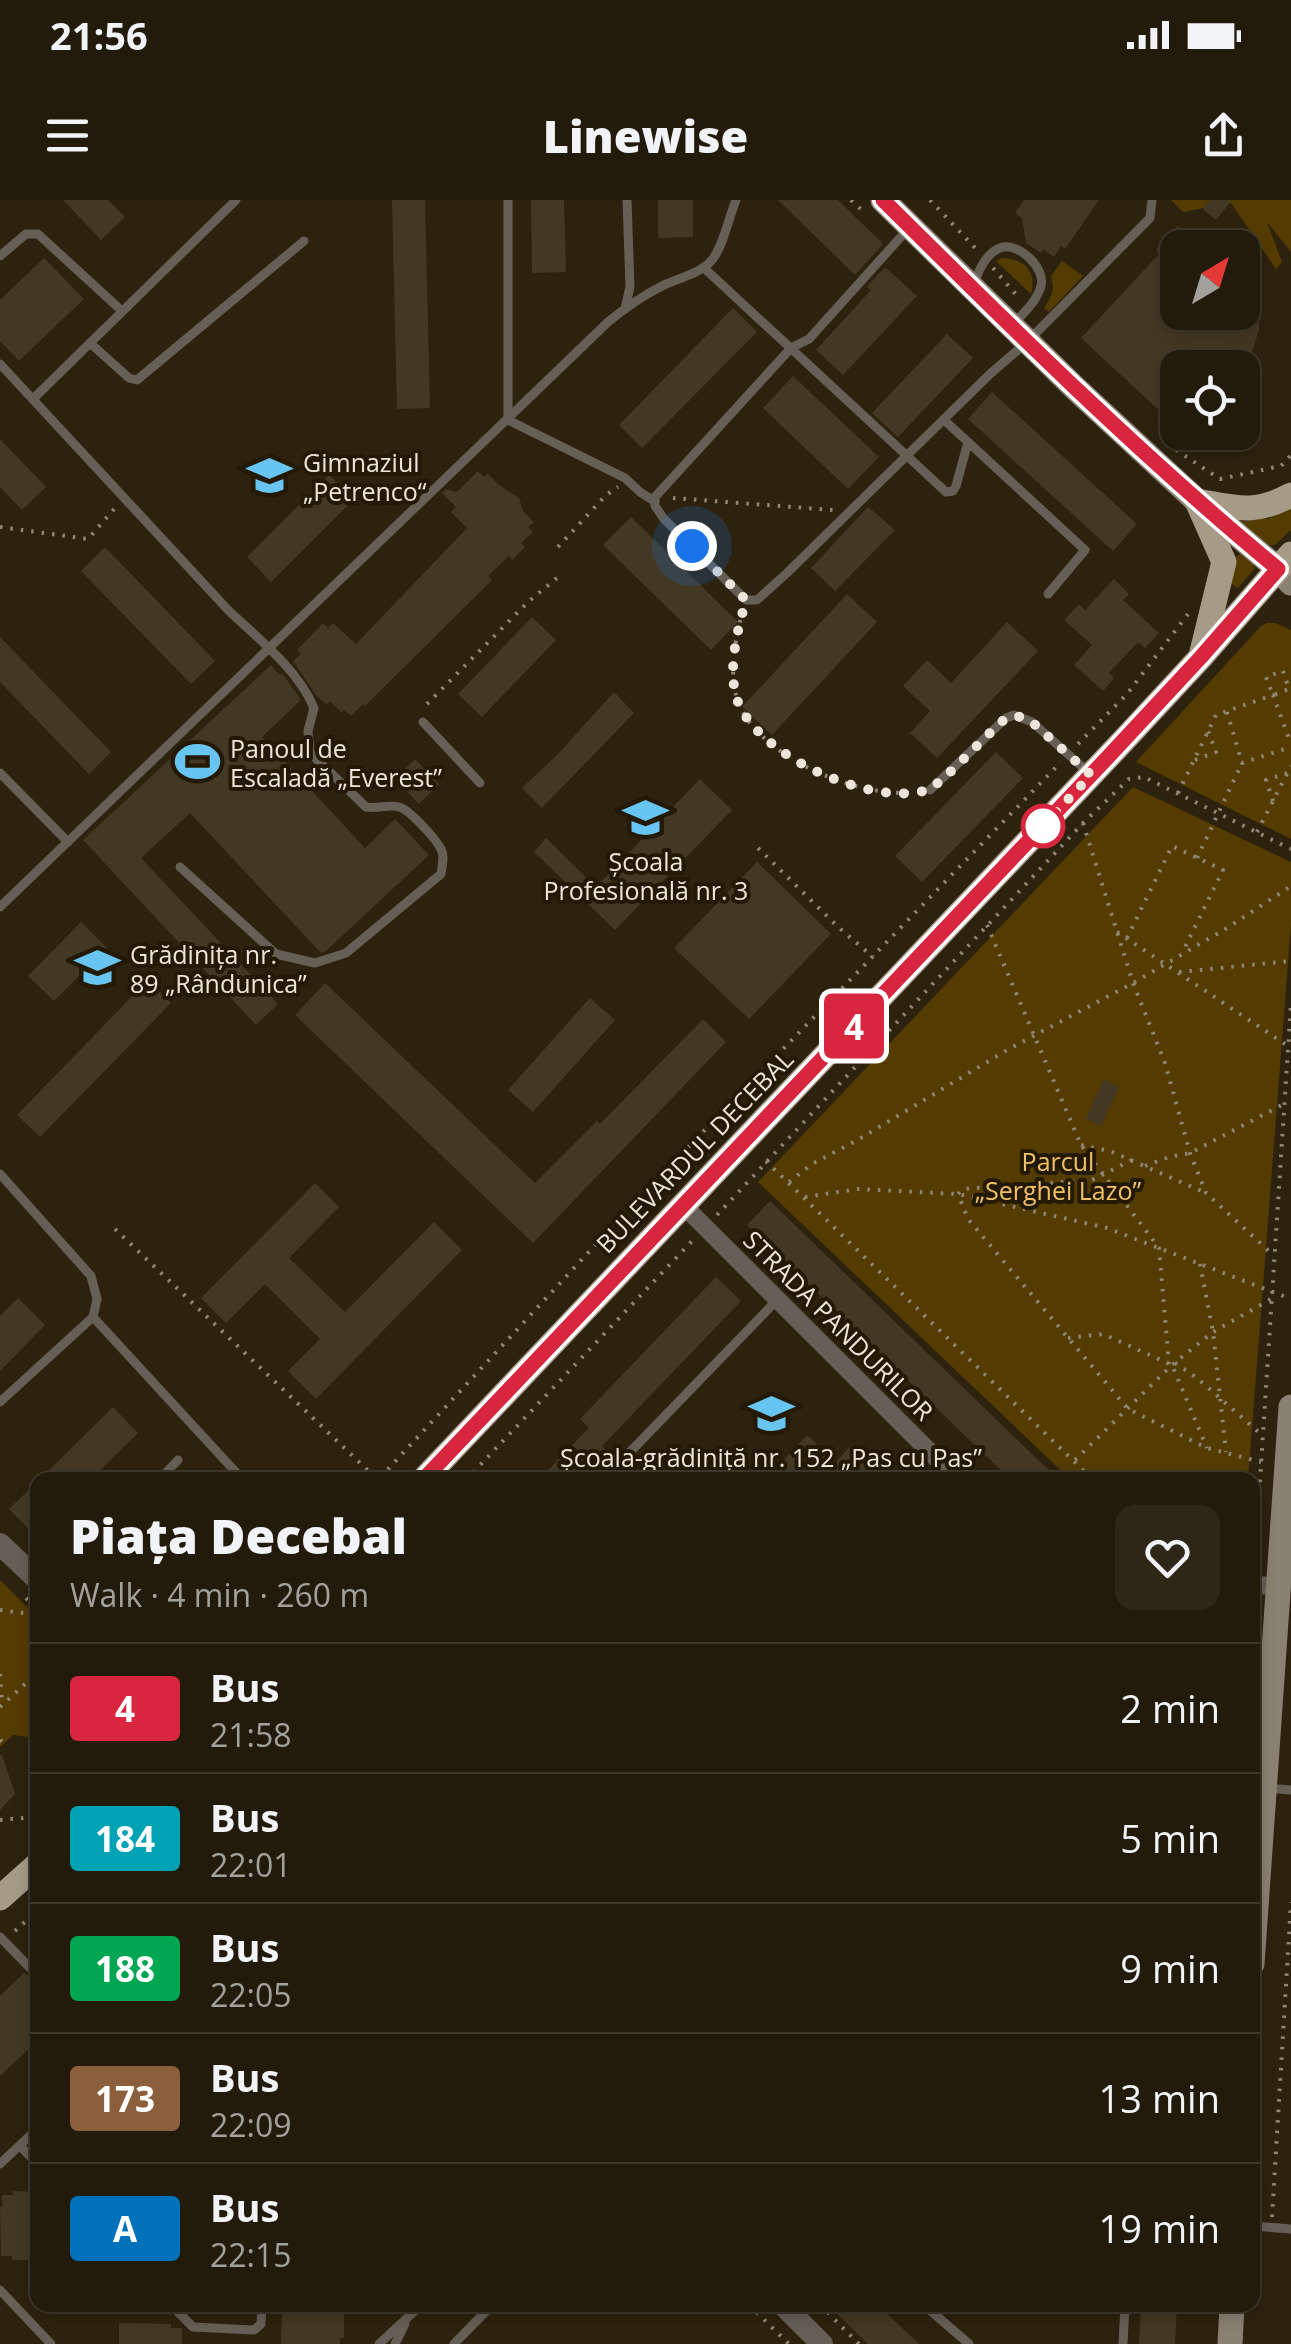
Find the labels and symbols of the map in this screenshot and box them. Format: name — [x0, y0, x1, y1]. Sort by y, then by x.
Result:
north arrow — [1160, 230, 1260, 330]
place label: Gimnaziul „Petrenco“ — [303, 445, 427, 508]
school or university icon: Gimnaziul „Petrenco“ — [246, 452, 294, 500]
your location — [667, 521, 717, 571]
place label: Panoul de Escaladă „Everest” — [230, 731, 442, 794]
sports icon: Panoul de Escaladă „Everest” — [173, 738, 221, 786]
school or university icon: Școala Profesională nr. 3 — [622, 793, 670, 841]
unlabelled marker — [1022, 805, 1064, 847]
place label: Școala Profesională nr. 3 — [544, 844, 748, 907]
place label: Grădinița nr. 89 „Rândunica” — [130, 937, 307, 1000]
school or university icon: Grădinița nr. 89 „Rândunica” — [73, 944, 121, 992]
line badge: 4 — [822, 994, 886, 1058]
street label: BULEVARDUL DECEBAL — [588, 1042, 800, 1260]
park label: Parcul „Serghei Lazo” — [975, 1144, 1141, 1207]
street label: STRADA PANDURILOR — [737, 1223, 942, 1428]
school or university icon: Școala-grădiniță nr. 152 „Pas cu Pas” — [747, 1389, 795, 1437]
place label: Școala-grădiniță nr. 152 „Pas cu Pas” — [560, 1440, 982, 1474]

